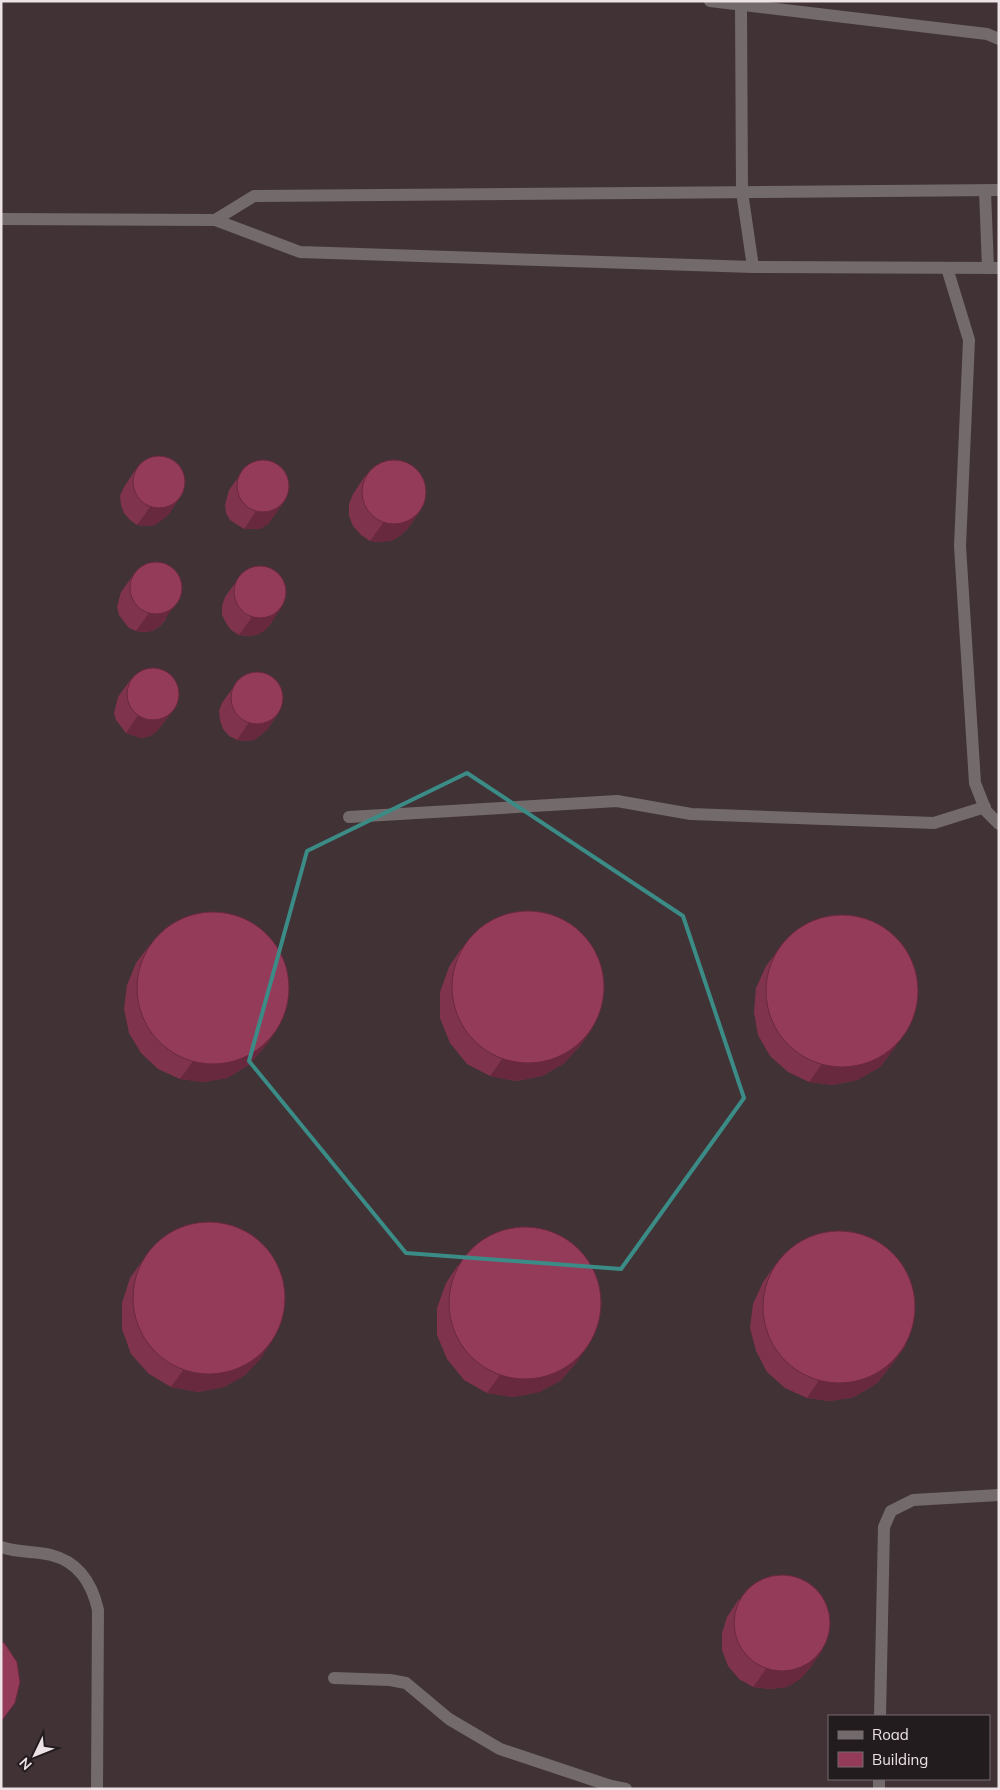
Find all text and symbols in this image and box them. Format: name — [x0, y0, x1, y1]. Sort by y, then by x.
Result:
legend — [828, 1715, 990, 1780]
text: Road — [872, 1725, 909, 1744]
north arrow — [10, 1730, 60, 1780]
text: Building — [872, 1750, 928, 1769]
text: N — [15, 1754, 36, 1774]

